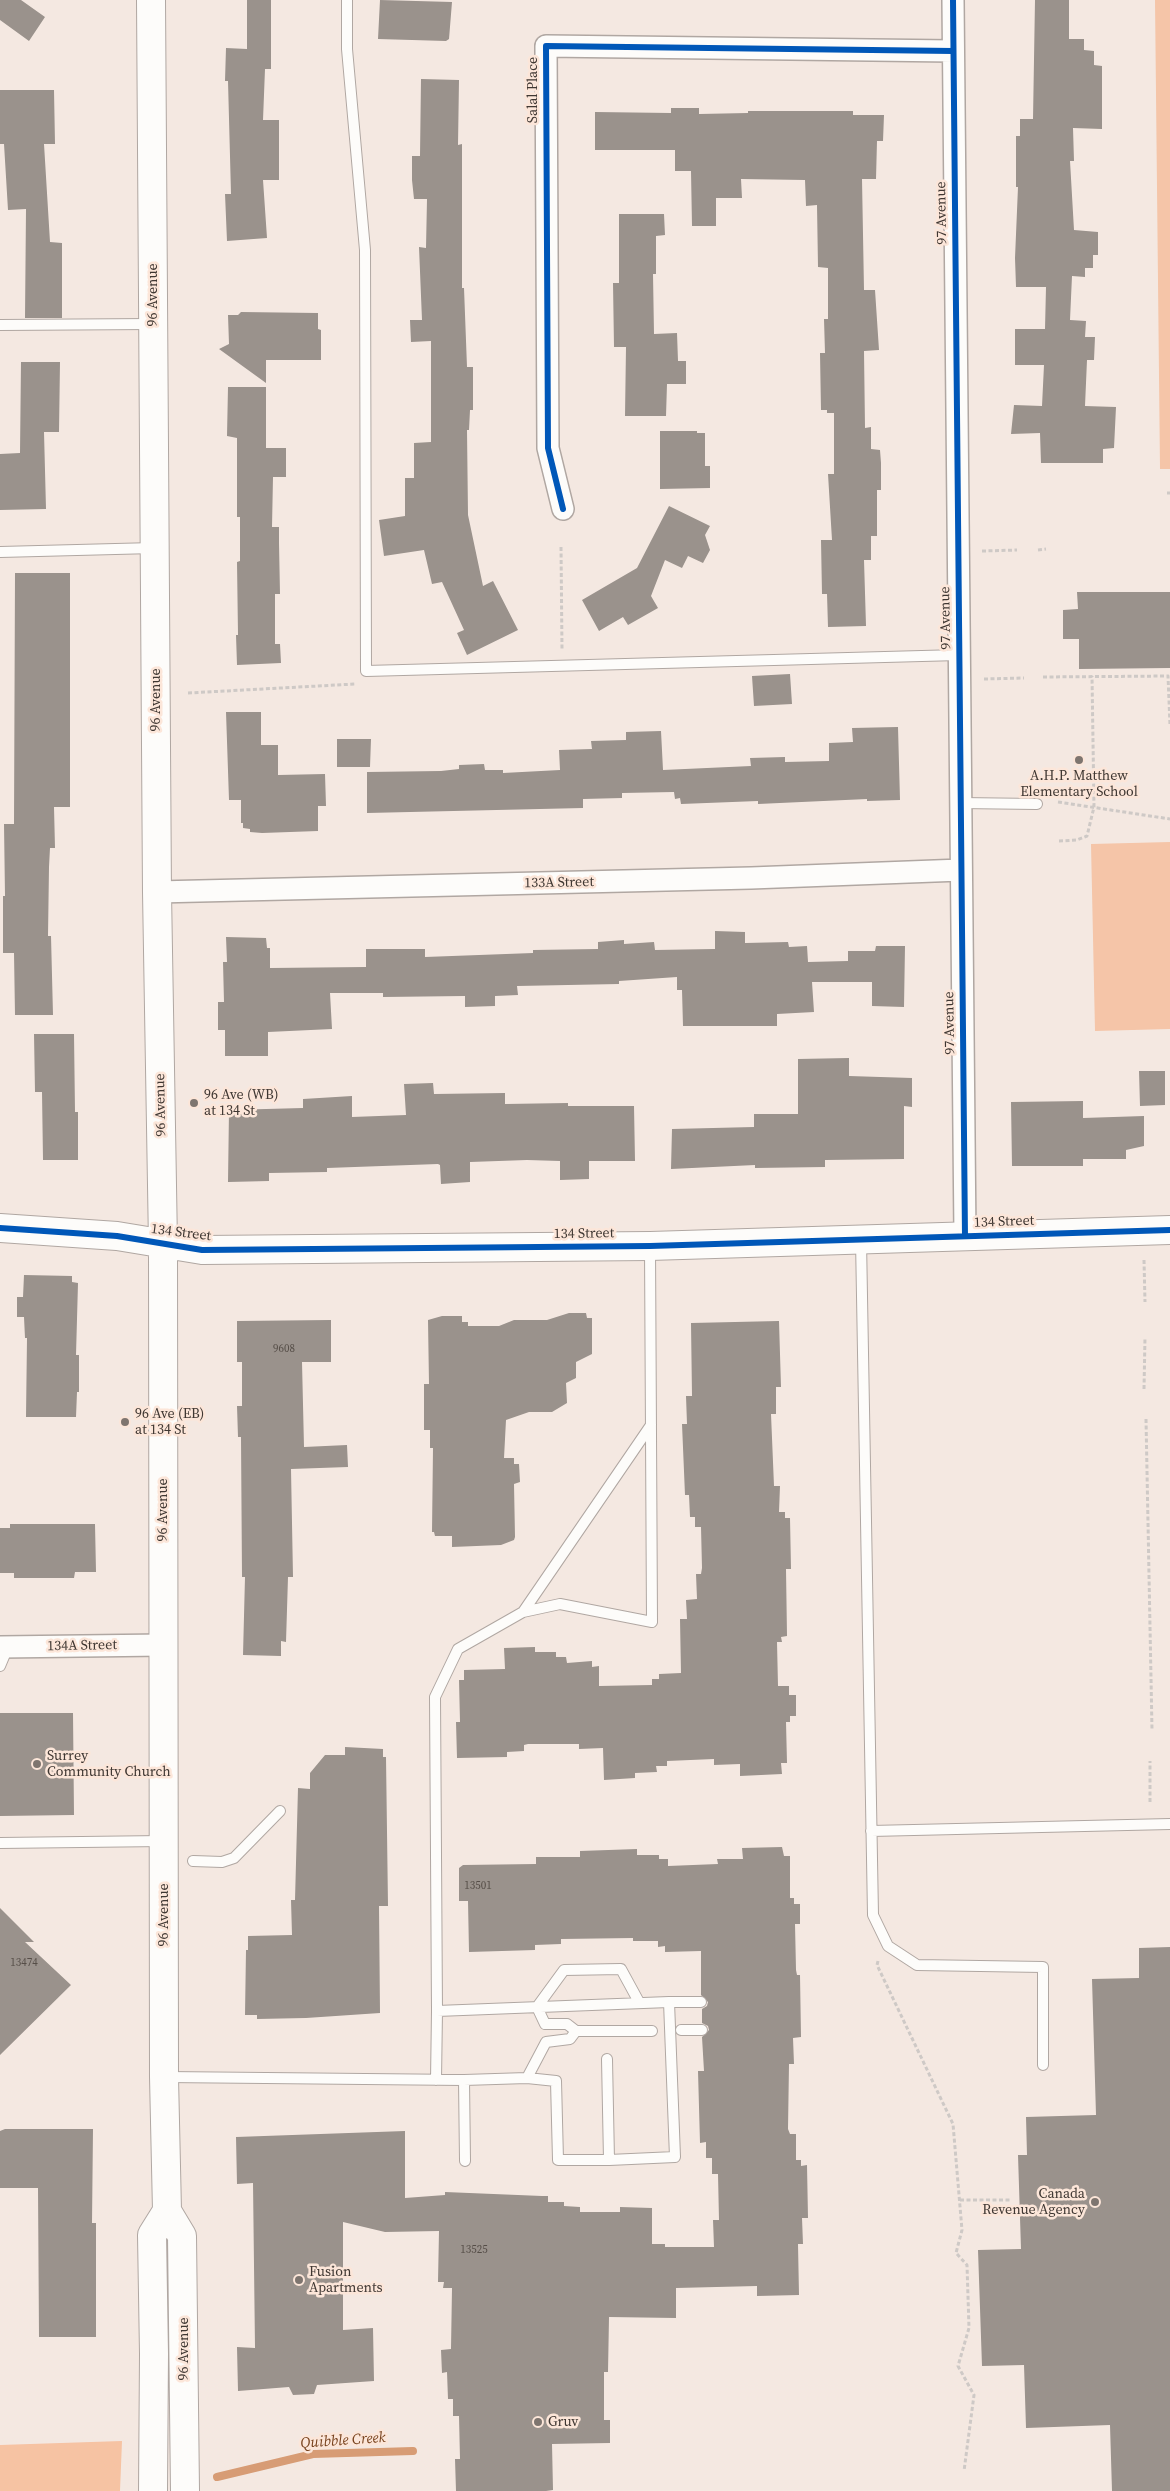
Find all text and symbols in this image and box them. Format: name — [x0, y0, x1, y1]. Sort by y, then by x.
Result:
street label: Salal Place — [525, 57, 541, 123]
street label: 97 Avenue — [933, 181, 951, 245]
street label: 96 Avenue — [145, 263, 161, 327]
street label: 97 Avenue — [937, 586, 955, 650]
street label: 96 Avenue — [148, 668, 164, 732]
marker: A.H.P. Matthew Elementary School — [1073, 754, 1085, 766]
place label: A.H.P. Matthew Elementary School — [1020, 768, 1138, 800]
street label: 133A Street — [524, 874, 594, 892]
street label: 97 Avenue — [941, 991, 959, 1055]
street label: 96 Avenue — [152, 1073, 170, 1137]
place label: 96 Ave (WB) at 134 St — [204, 1087, 278, 1120]
marker: 96 Ave (WB) at 134 St — [188, 1097, 200, 1109]
street label: 134 Street — [973, 1213, 1035, 1231]
street label: 134 Street — [150, 1221, 212, 1245]
street label: 134 Street — [554, 1225, 614, 1243]
house number: 9608 — [273, 1342, 295, 1356]
place label: 96 Ave (EB) at 134 St — [135, 1406, 204, 1438]
marker: 96 Ave (EB) at 134 St — [119, 1416, 131, 1428]
street label: 96 Avenue — [155, 1478, 171, 1542]
street label: 134A Street — [47, 1637, 117, 1655]
place label: Surrey Community Church — [47, 1748, 171, 1780]
marker: Surrey Community Church — [31, 1758, 43, 1770]
house number: 13501 — [464, 1879, 492, 1893]
street label: 96 Avenue — [156, 1883, 172, 1947]
house number: 13474 — [10, 1956, 38, 1970]
place label: Canada Revenue Agency — [982, 2186, 1085, 2218]
marker: Canada Revenue Agency — [1089, 2196, 1101, 2208]
house number: 13525 — [460, 2243, 488, 2257]
place label: Fusion Apartments — [309, 2264, 383, 2296]
marker: Fusion Apartments — [293, 2274, 305, 2286]
street label: 96 Avenue — [176, 2317, 192, 2381]
place label: Gruv — [548, 2414, 578, 2430]
marker: Gruv — [532, 2416, 544, 2428]
water label: Quibble Creek — [300, 2429, 386, 2453]

